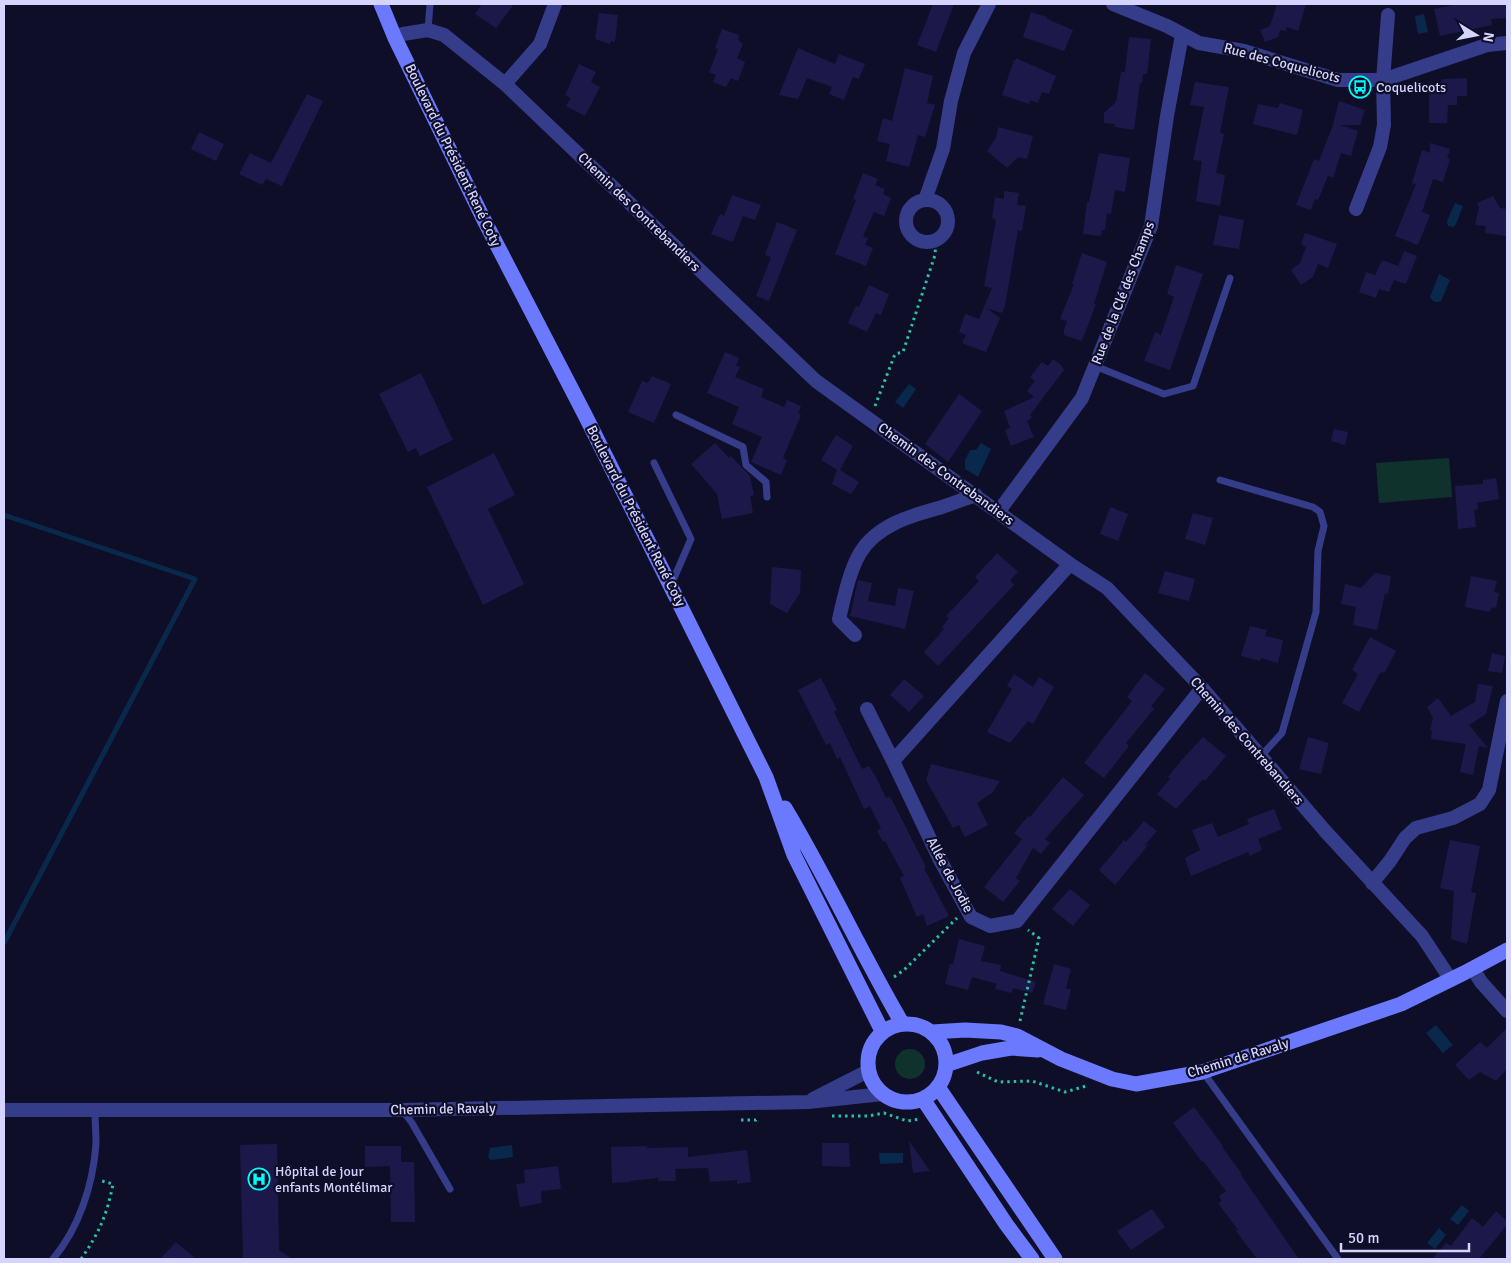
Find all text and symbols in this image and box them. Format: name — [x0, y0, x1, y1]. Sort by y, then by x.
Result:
north arrow — [1451, 10, 1501, 60]
text: N — [1479, 31, 1498, 43]
street label: Rue des Coquelicots — [1222, 39, 1342, 87]
street label: Boulevard du Président René Coty — [401, 61, 505, 249]
bus stop icon: Coquelicots — [1348, 75, 1372, 99]
place label: Coquelicots — [1376, 79, 1446, 96]
street label: Chemin des Contrebandiers — [574, 149, 704, 275]
street label: Rue de la Clé des Champs — [1088, 219, 1158, 367]
street label: Chemin des Contrebandiers — [875, 419, 1017, 529]
street label: Boulevard du Président René Coty — [583, 423, 689, 610]
street label: Chemin des Contrebandiers — [1187, 674, 1307, 808]
street label: Allée de Jodie — [923, 835, 977, 915]
street label: Chemin de Ravaly — [1185, 1034, 1291, 1082]
street label: Chemin de Ravaly — [390, 1100, 496, 1118]
place label: Hôpital de jour enfants Montélimar — [275, 1163, 393, 1196]
hospital icon: Hôpital de jour enfants Montélimar — [247, 1167, 271, 1191]
scale bar — [1341, 1220, 1468, 1252]
text: 50 m — [1348, 1229, 1379, 1247]

